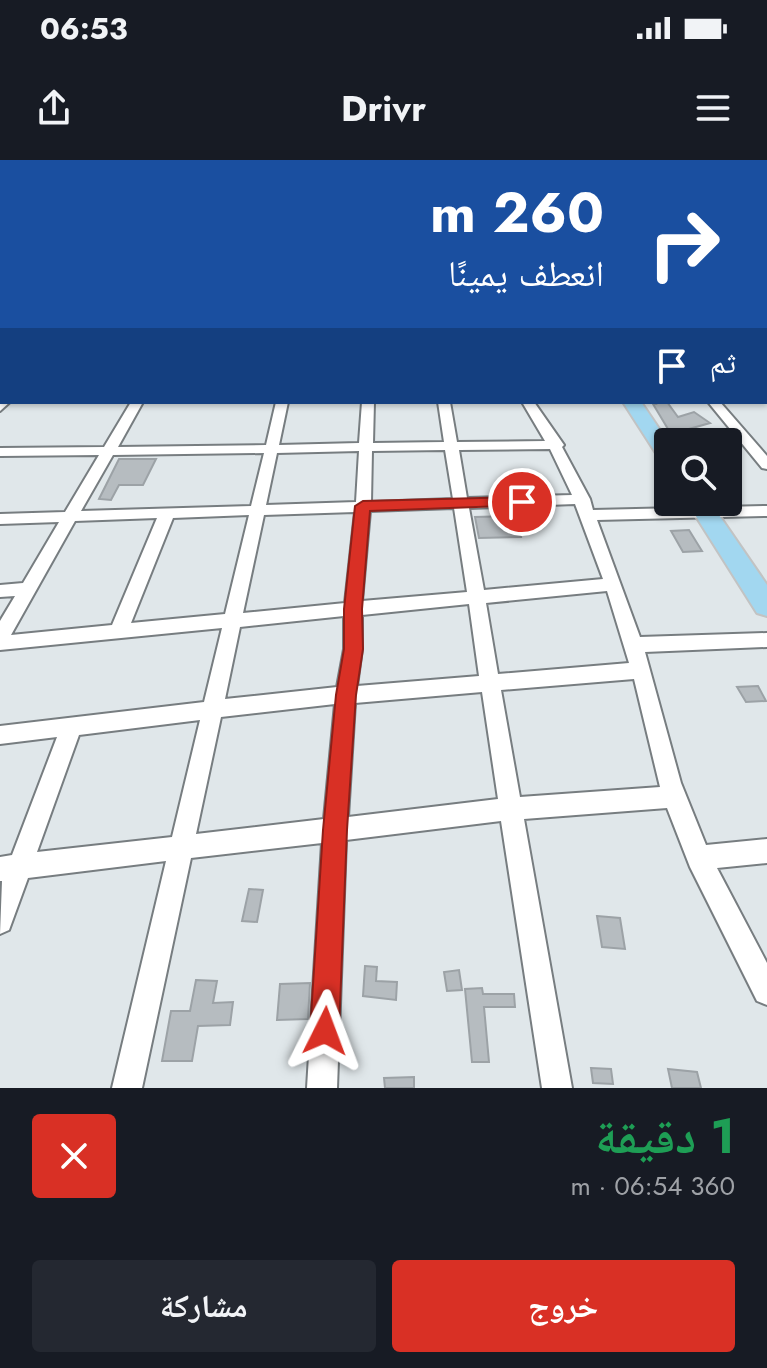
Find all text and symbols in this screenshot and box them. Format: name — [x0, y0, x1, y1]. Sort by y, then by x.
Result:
text: 06:53 — [40, 7, 128, 50]
text: Drivr — [341, 82, 426, 134]
icon: share — [32, 86, 76, 130]
icon: menu — [691, 86, 735, 130]
text: 260 m — [430, 172, 604, 253]
icon: right — [632, 192, 736, 296]
text: انعطف يمينًا — [448, 247, 604, 299]
text: ثم — [710, 341, 736, 384]
icon: arrive — [650, 344, 694, 388]
map controls — [654, 428, 742, 516]
button: search — [654, 428, 742, 516]
pin — [488, 468, 556, 536]
icon: arrive — [500, 480, 544, 524]
position arrow — [283, 989, 367, 1073]
text: 1 دقيقة — [595, 1102, 735, 1171]
button: close — [32, 1114, 116, 1198]
text: 360 m · 06:54 — [571, 1167, 735, 1205]
button: مشاركة — [32, 1260, 376, 1352]
button: خروج — [392, 1260, 735, 1352]

